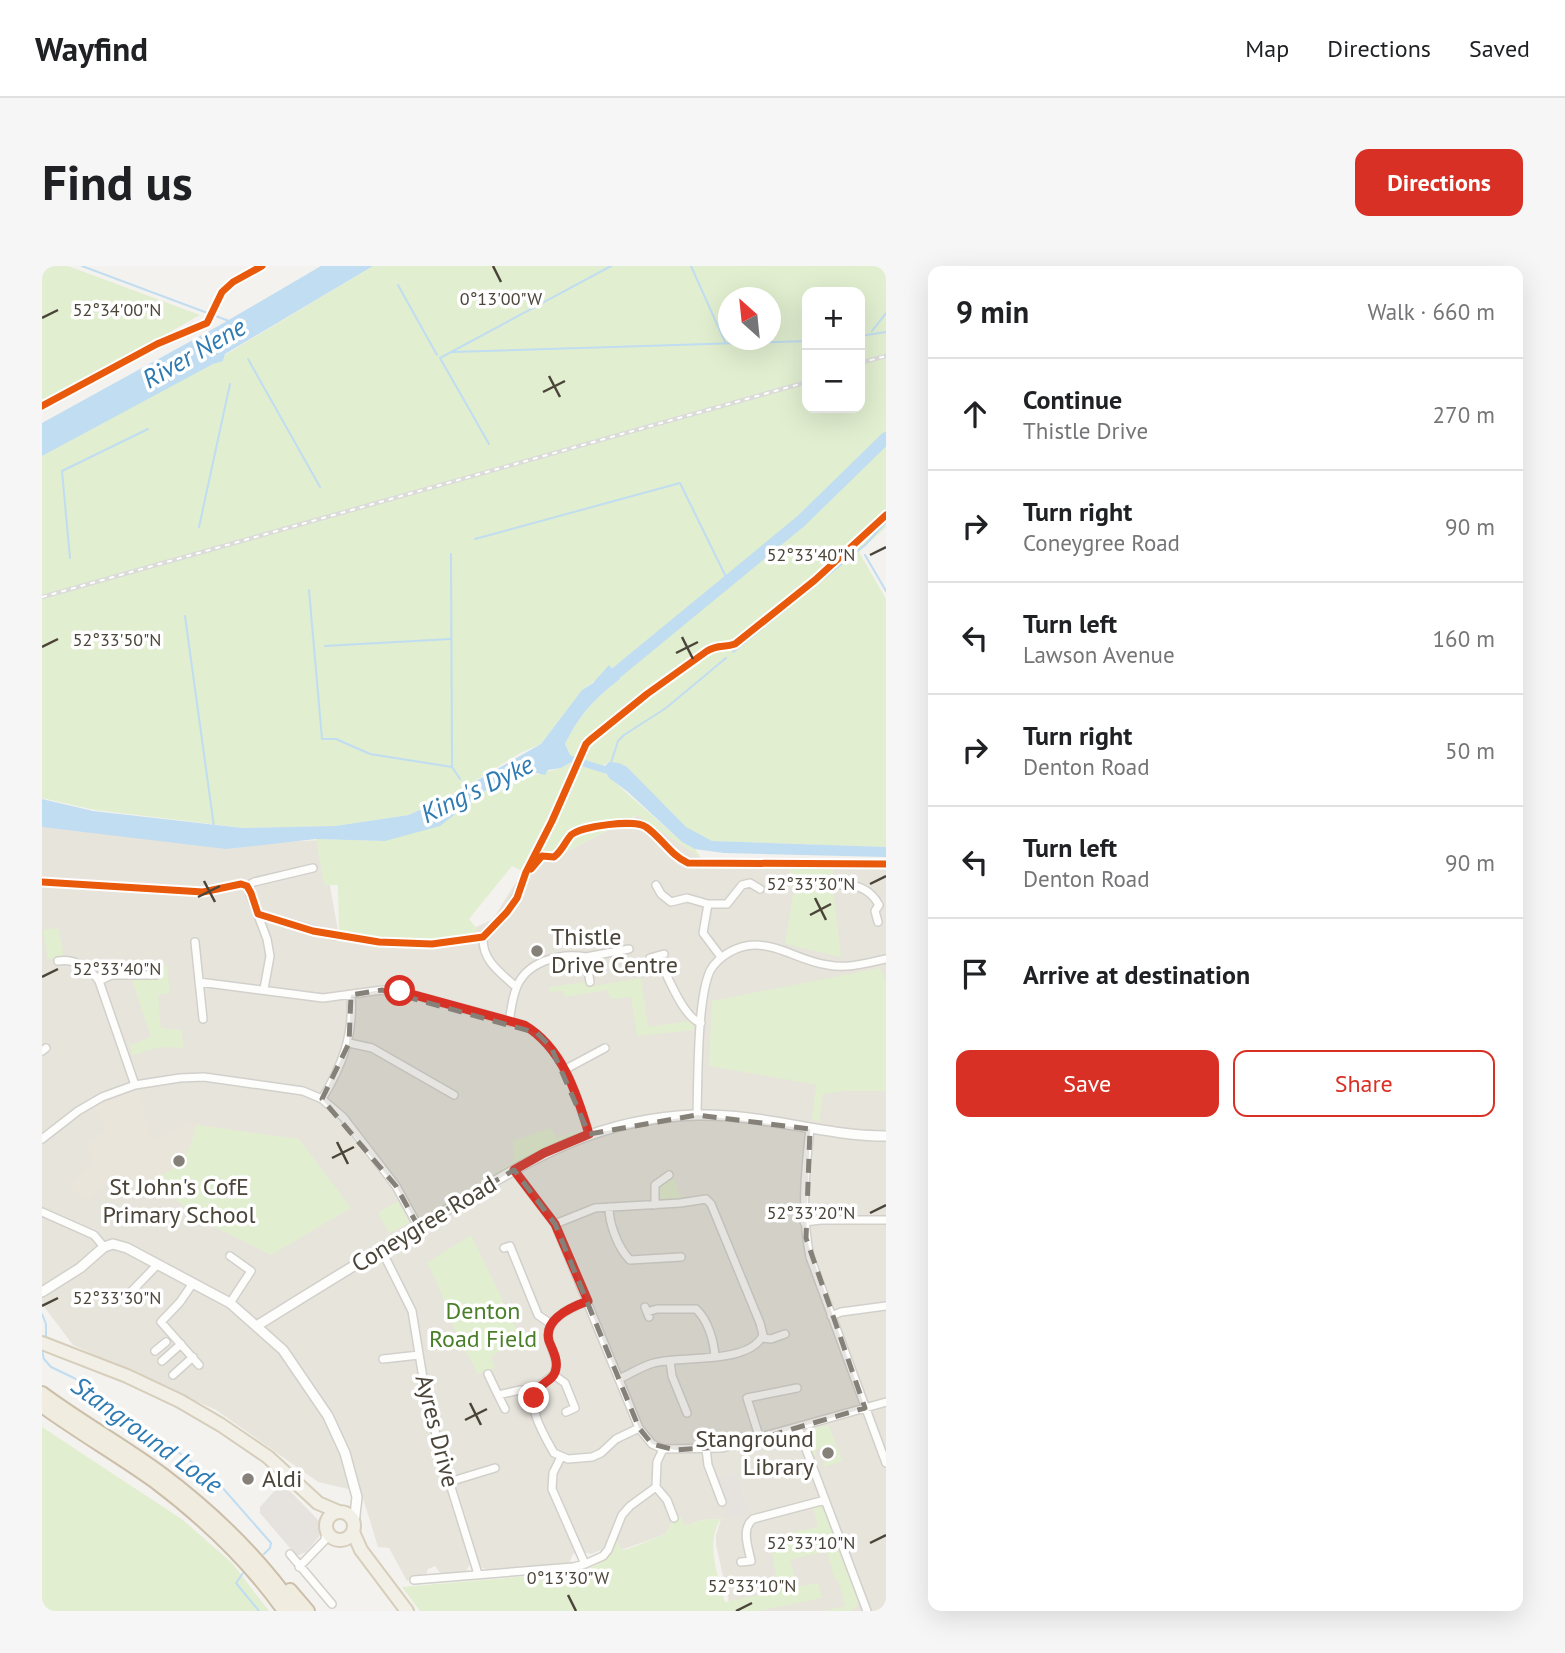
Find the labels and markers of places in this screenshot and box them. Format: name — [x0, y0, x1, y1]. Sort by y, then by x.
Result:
place label: Thistle Drive Centre — [551, 921, 678, 980]
marker: Thistle Drive Centre — [529, 943, 545, 959]
marker: St John's CofE Primary School — [171, 1153, 187, 1169]
place label: St John's CofE Primary School — [103, 1171, 255, 1230]
place label: Stanground Library — [695, 1423, 814, 1482]
marker: Stanground Library — [820, 1445, 836, 1461]
place label: Aldi — [262, 1463, 302, 1494]
marker: Aldi — [240, 1471, 256, 1487]

